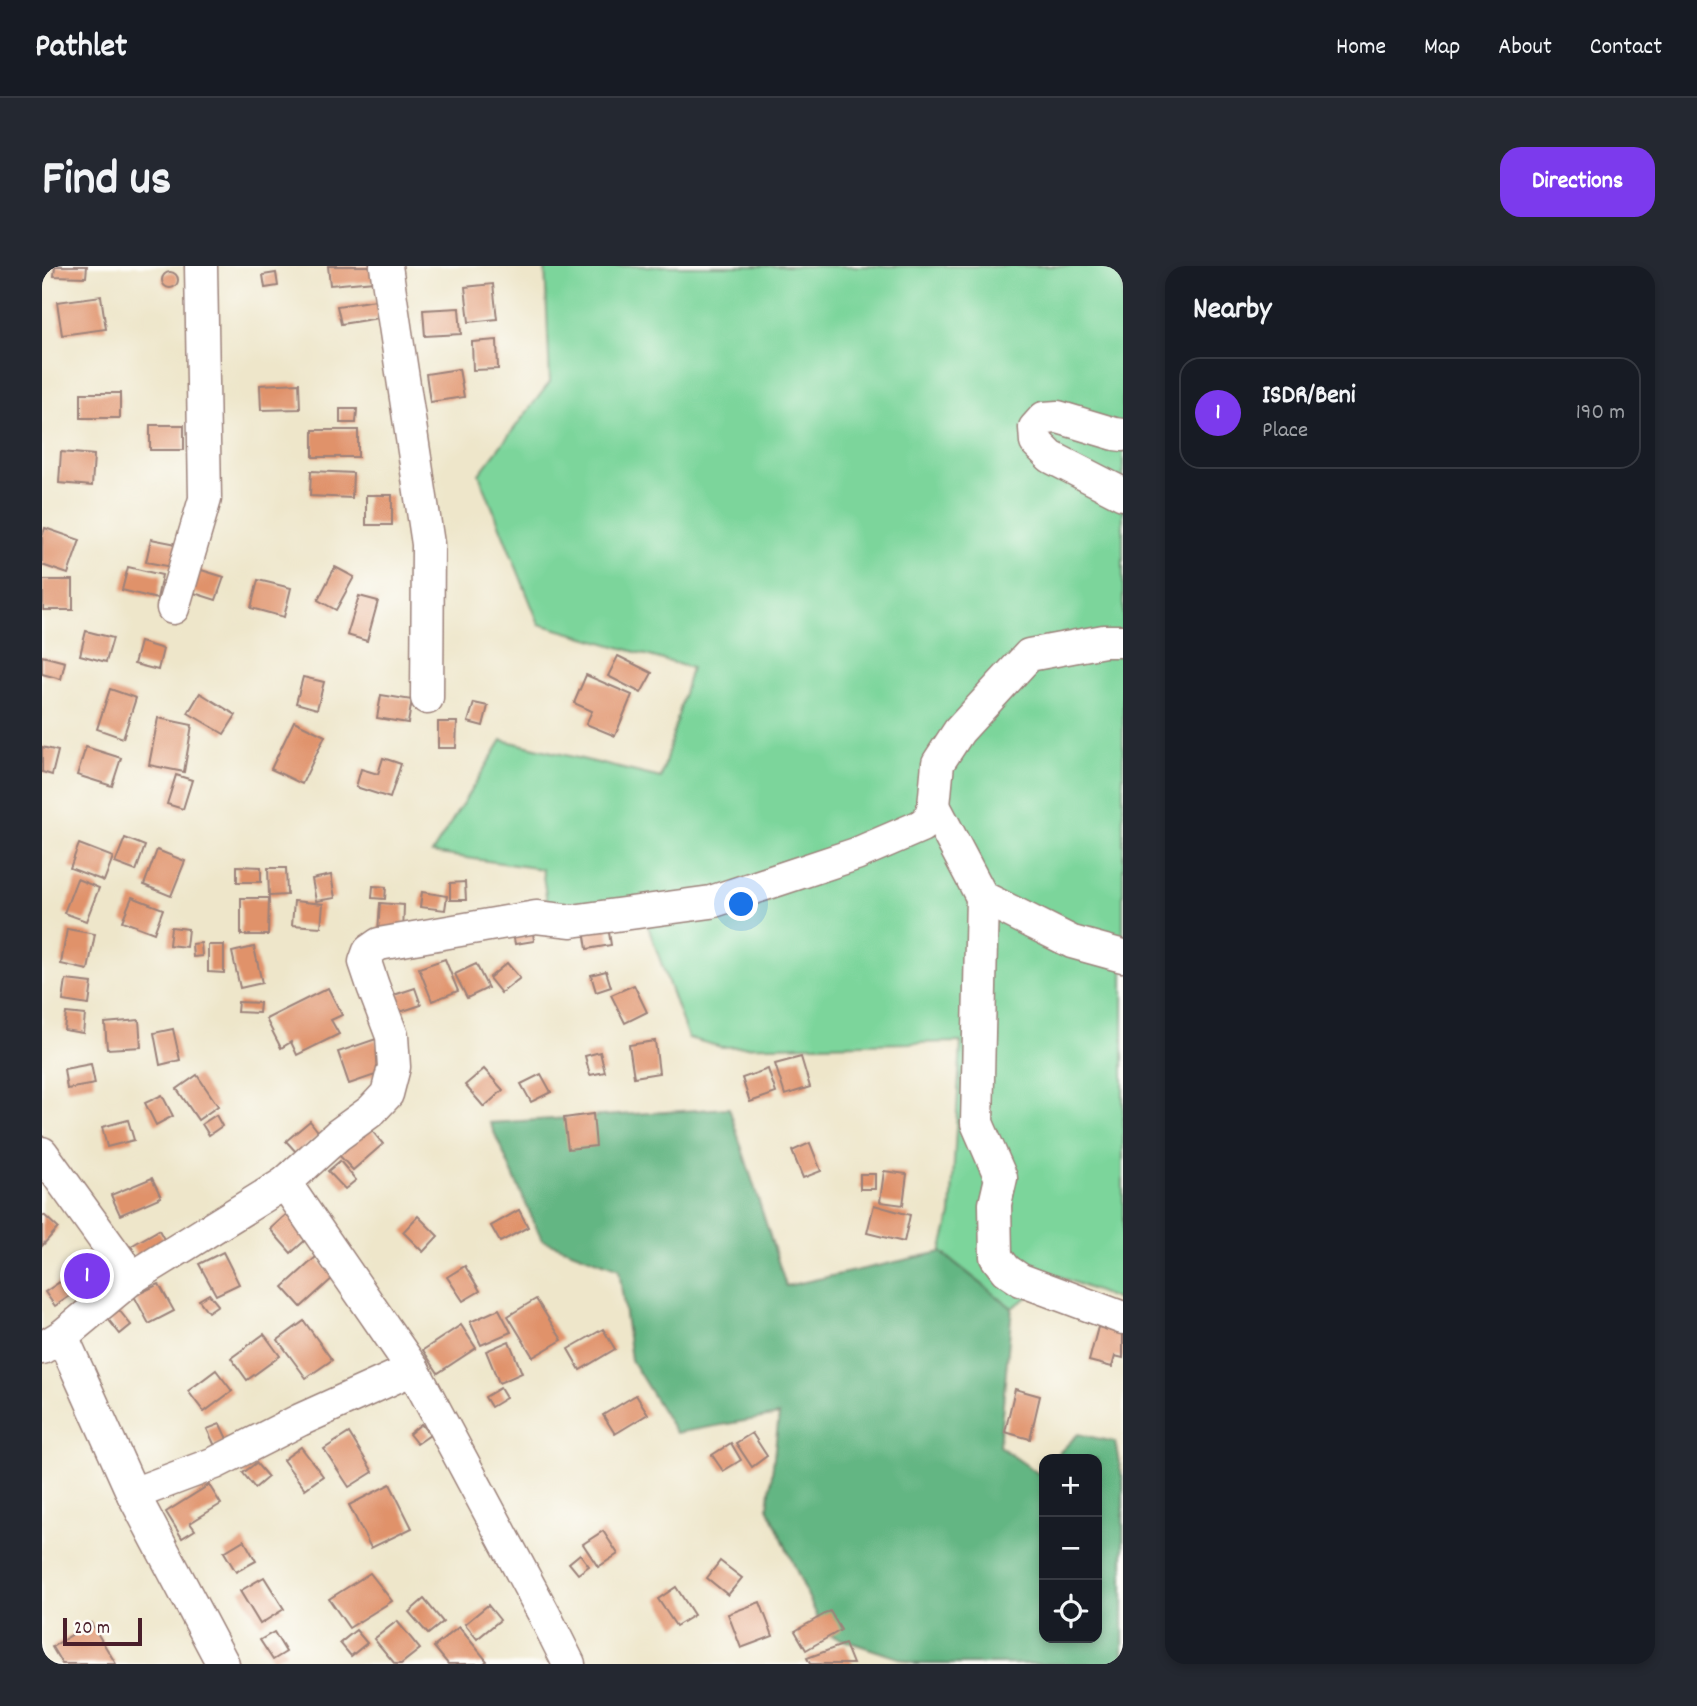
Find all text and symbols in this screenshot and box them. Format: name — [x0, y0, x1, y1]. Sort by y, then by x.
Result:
text: Pathlet — [35, 25, 127, 72]
text: Home — [1336, 31, 1386, 65]
text: Map — [1424, 31, 1460, 65]
text: About — [1498, 31, 1552, 65]
text: Contact — [1590, 31, 1662, 65]
text: Find us — [42, 147, 171, 217]
button: Directions — [1500, 147, 1655, 217]
text: Nearby — [1193, 290, 1271, 333]
text: ISDR/Beni — [1262, 378, 1356, 415]
text: 1 — [1215, 397, 1221, 430]
text: 190 m — [1576, 397, 1625, 430]
text: Place — [1262, 415, 1308, 448]
your location — [724, 887, 758, 921]
pin: 1 — [64, 1250, 110, 1302]
map controls — [1039, 1454, 1102, 1643]
button: + — [1039, 1454, 1102, 1517]
button: − — [1039, 1517, 1102, 1580]
button: locate — [1039, 1580, 1102, 1643]
scale bar — [63, 1615, 142, 1647]
text: 20 m — [74, 1616, 110, 1643]

